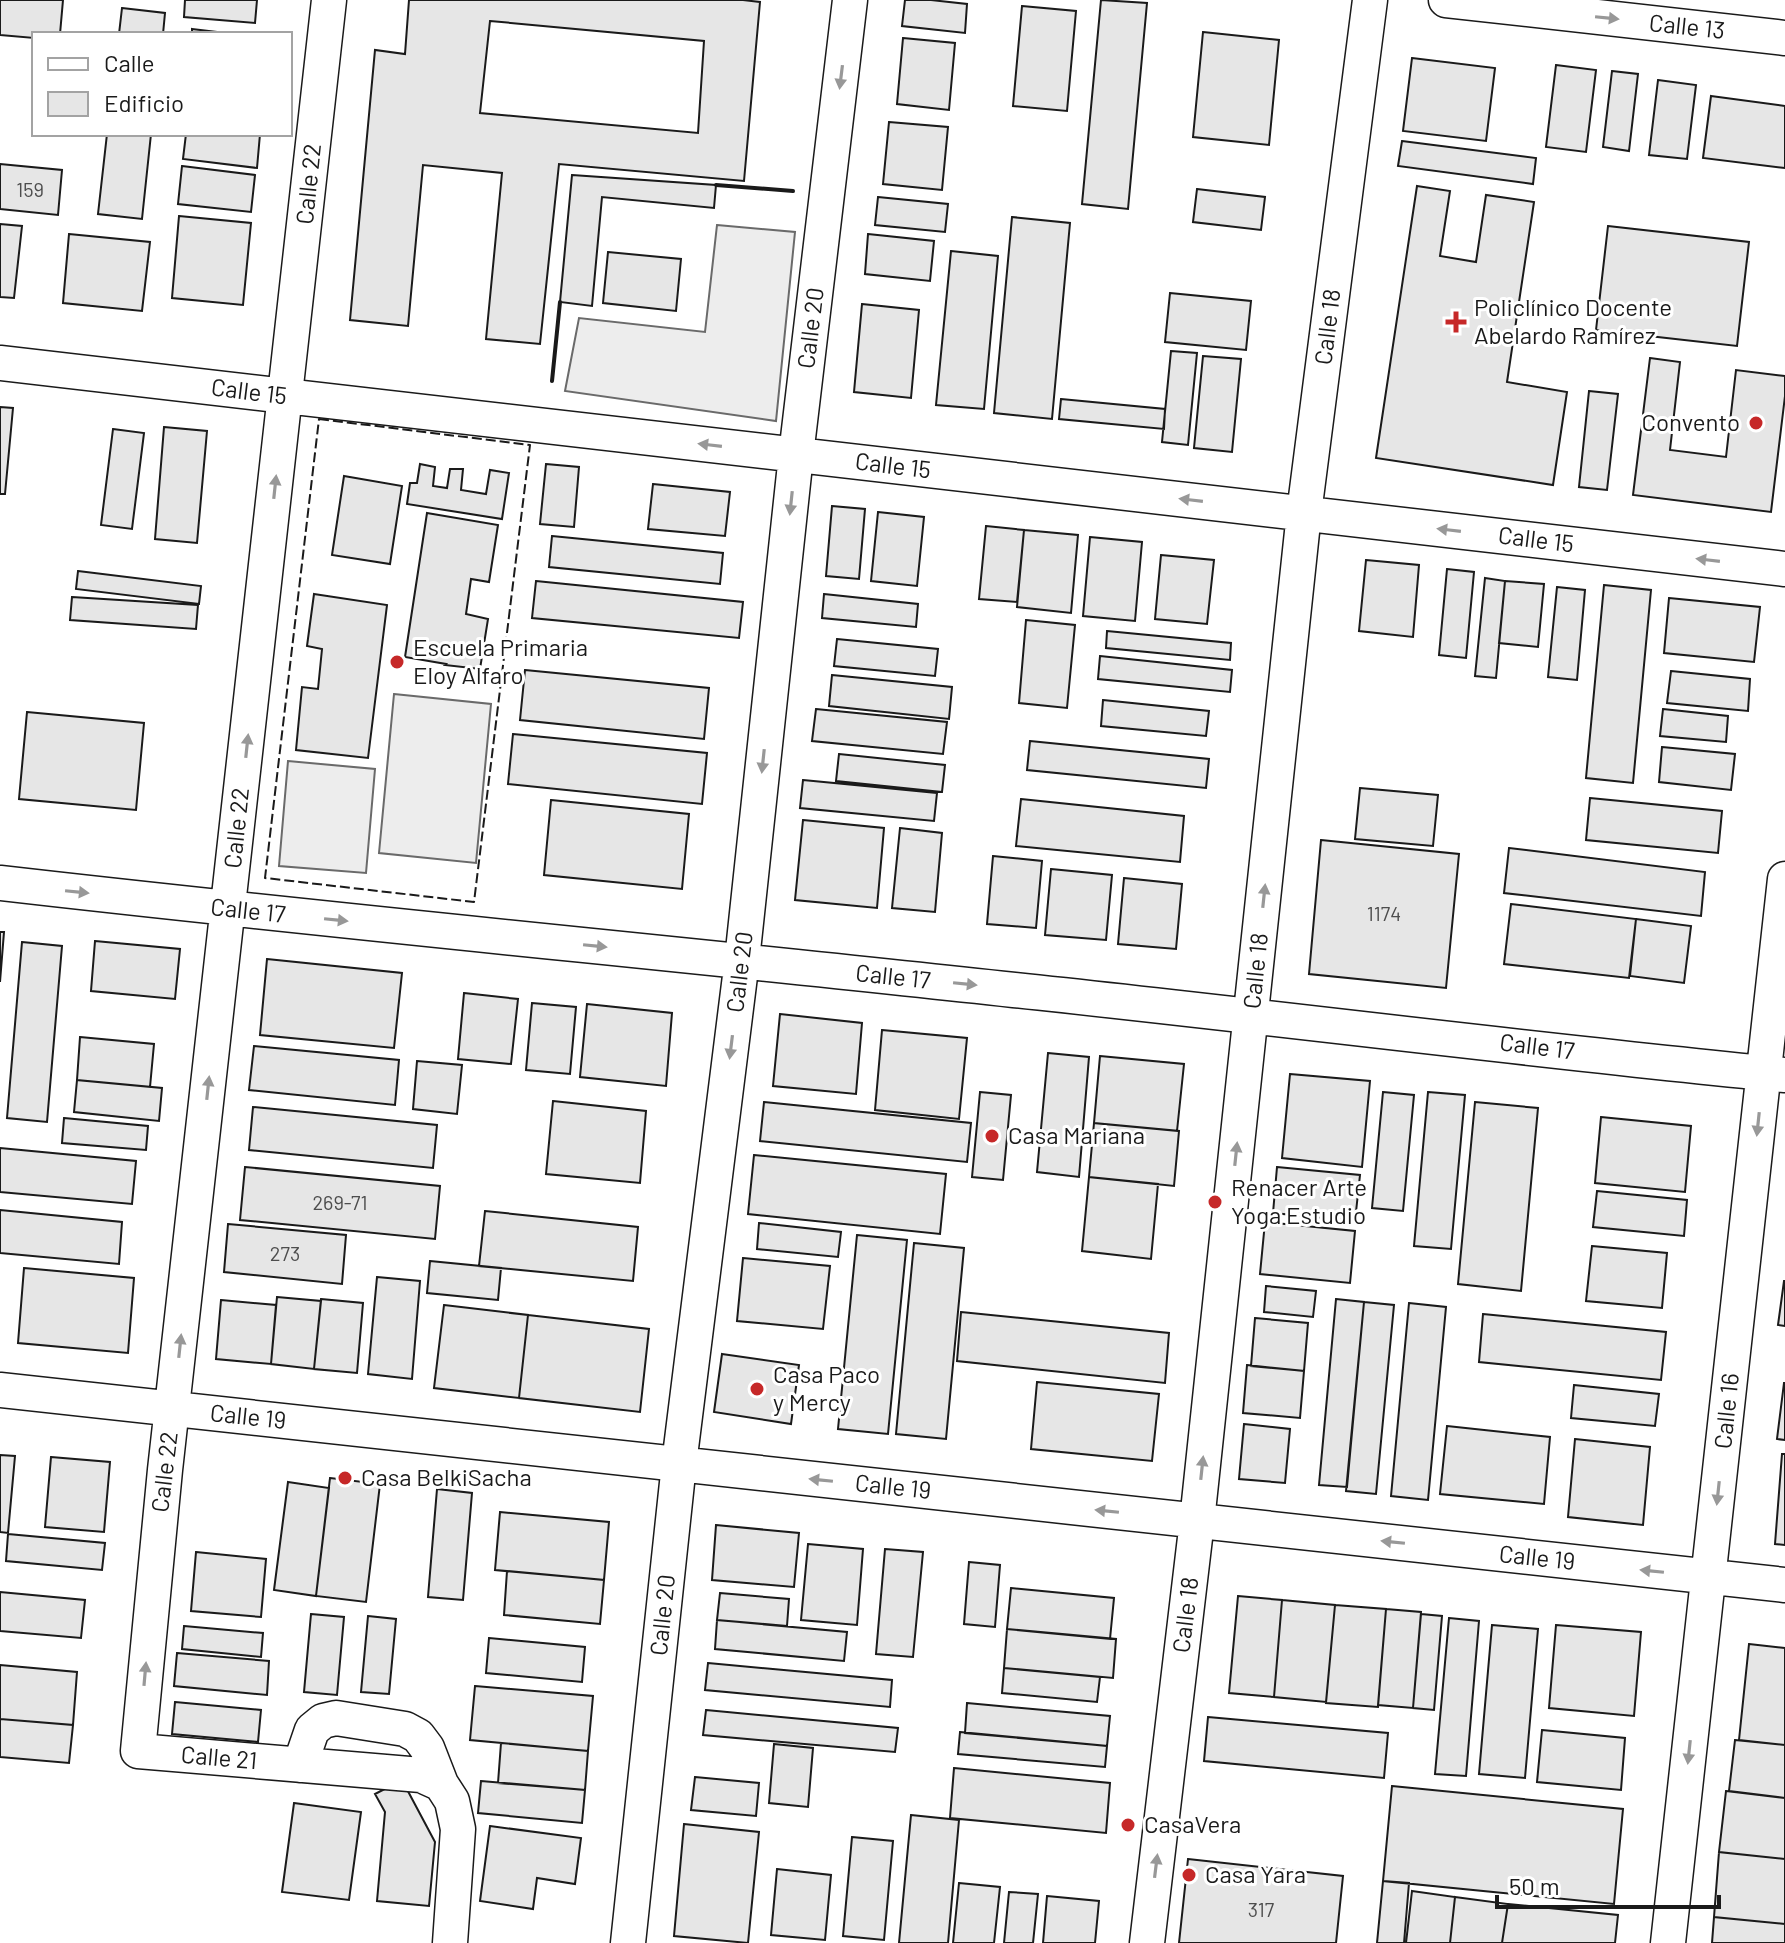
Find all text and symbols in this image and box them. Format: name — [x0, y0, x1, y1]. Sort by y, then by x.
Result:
street label: Calle 13 — [1648, 7, 1726, 44]
one-way arrow — [1595, 12, 1620, 25]
legend — [32, 32, 292, 136]
text: Calle — [104, 48, 155, 77]
one-way arrow — [835, 65, 848, 90]
text: Edificio — [104, 88, 184, 117]
street label: Calle 22 — [289, 142, 326, 226]
house number: 159 — [16, 177, 44, 201]
street label: Calle 20 — [790, 285, 829, 370]
street label: Calle 18 — [1307, 287, 1346, 366]
place label: Policlínico Docente Abelardo Ramírez — [1474, 292, 1672, 349]
marker: Policlínico Docente Abelardo Ramírez — [1445, 311, 1467, 333]
street label: Calle 15 — [210, 371, 289, 410]
place label: Convento — [1641, 407, 1740, 436]
marker: Convento — [1747, 414, 1765, 432]
one-way arrow — [697, 438, 722, 451]
street label: Calle 15 — [854, 445, 933, 484]
one-way arrow — [269, 474, 282, 499]
one-way arrow — [785, 490, 798, 515]
one-way arrow — [1178, 493, 1203, 506]
street label: Calle 15 — [1497, 519, 1576, 558]
one-way arrow — [1436, 523, 1461, 536]
one-way arrow — [1695, 553, 1720, 566]
place label: Escuela Primaria Eloy Alfaro — [413, 632, 588, 689]
marker: Escuela Primaria Eloy Alfaro — [388, 653, 406, 671]
one-way arrow — [240, 733, 253, 758]
one-way arrow — [757, 749, 770, 774]
street label: Calle 22 — [217, 786, 254, 870]
one-way arrow — [1257, 883, 1270, 908]
one-way arrow — [65, 886, 90, 899]
street label: Calle 17 — [209, 891, 287, 928]
house number: 1174 — [1367, 901, 1401, 925]
one-way arrow — [324, 914, 349, 927]
street label: Calle 20 — [719, 929, 758, 1014]
street label: Calle 18 — [1236, 931, 1273, 1010]
one-way arrow — [583, 939, 608, 952]
street label: Calle 17 — [854, 957, 932, 994]
one-way arrow — [953, 978, 978, 991]
street label: Calle 17 — [1498, 1027, 1576, 1064]
one-way arrow — [724, 1035, 737, 1060]
one-way arrow — [202, 1075, 215, 1100]
one-way arrow — [1752, 1112, 1765, 1137]
place label: Casa Mariana — [1008, 1120, 1145, 1149]
marker: Casa Mariana — [983, 1127, 1001, 1145]
one-way arrow — [1230, 1141, 1243, 1166]
place label: Renacer Arte Yoga Estudio — [1231, 1172, 1367, 1229]
house number: 269-71 — [312, 1190, 368, 1214]
marker: Renacer Arte Yoga Estudio — [1206, 1193, 1224, 1211]
house number: 273 — [270, 1241, 300, 1265]
one-way arrow — [173, 1333, 186, 1358]
place label: Casa Paco y Mercy — [773, 1359, 880, 1416]
street label: Calle 16 — [1707, 1372, 1744, 1450]
marker: Casa Paco y Mercy — [748, 1380, 766, 1398]
street label: Calle 19 — [209, 1397, 288, 1434]
street label: Calle 22 — [144, 1430, 183, 1514]
one-way arrow — [1196, 1455, 1209, 1480]
place label: Casa BelkiSacha — [361, 1462, 532, 1491]
street label: Calle 19 — [854, 1467, 933, 1504]
marker: Casa BelkiSacha — [336, 1469, 354, 1487]
one-way arrow — [808, 1473, 833, 1486]
one-way arrow — [1711, 1481, 1724, 1506]
one-way arrow — [1094, 1504, 1119, 1517]
one-way arrow — [1380, 1536, 1405, 1549]
street label: Calle 19 — [1498, 1538, 1577, 1575]
one-way arrow — [1639, 1564, 1664, 1577]
street label: Calle 20 — [643, 1573, 680, 1657]
street label: Calle 18 — [1165, 1575, 1204, 1654]
one-way arrow — [138, 1661, 151, 1686]
street label: Calle 21 — [180, 1739, 258, 1774]
one-way arrow — [1683, 1740, 1696, 1765]
place label: CasaVera — [1144, 1809, 1241, 1838]
marker: CasaVera — [1119, 1816, 1137, 1834]
one-way arrow — [1150, 1853, 1163, 1878]
place label: Casa Yara — [1205, 1859, 1306, 1888]
scale bar — [1497, 1859, 1719, 1909]
marker: Casa Yara — [1180, 1866, 1198, 1884]
text: 50 m — [1509, 1871, 1560, 1900]
house number: 317 — [1248, 1897, 1275, 1921]

